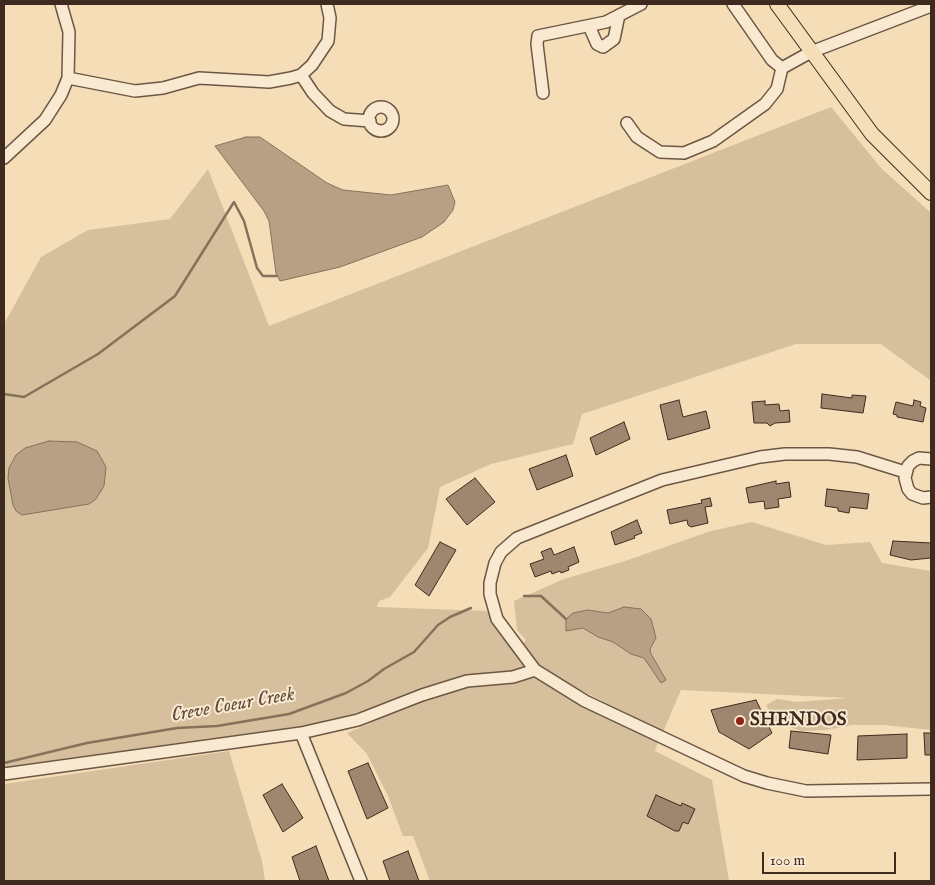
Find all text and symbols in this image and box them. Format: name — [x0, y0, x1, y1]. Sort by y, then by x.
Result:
water label: Creve Coeur Creek — [169, 683, 297, 729]
place label: SHENDOS — [750, 710, 846, 732]
marker: SHENDOS — [734, 715, 746, 727]
scale bar — [765, 842, 899, 874]
text: 100 m — [770, 851, 805, 870]

